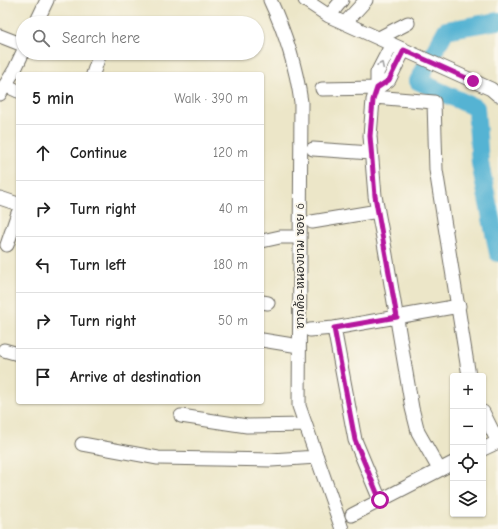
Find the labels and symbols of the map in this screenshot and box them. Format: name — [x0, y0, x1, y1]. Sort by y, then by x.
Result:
one-way arrow — [376, 62, 384, 70]
route end — [464, 72, 482, 90]
street label: ชากค้อ-หนองขาม ซอย 6 — [293, 203, 307, 329]
route start — [371, 491, 389, 509]

